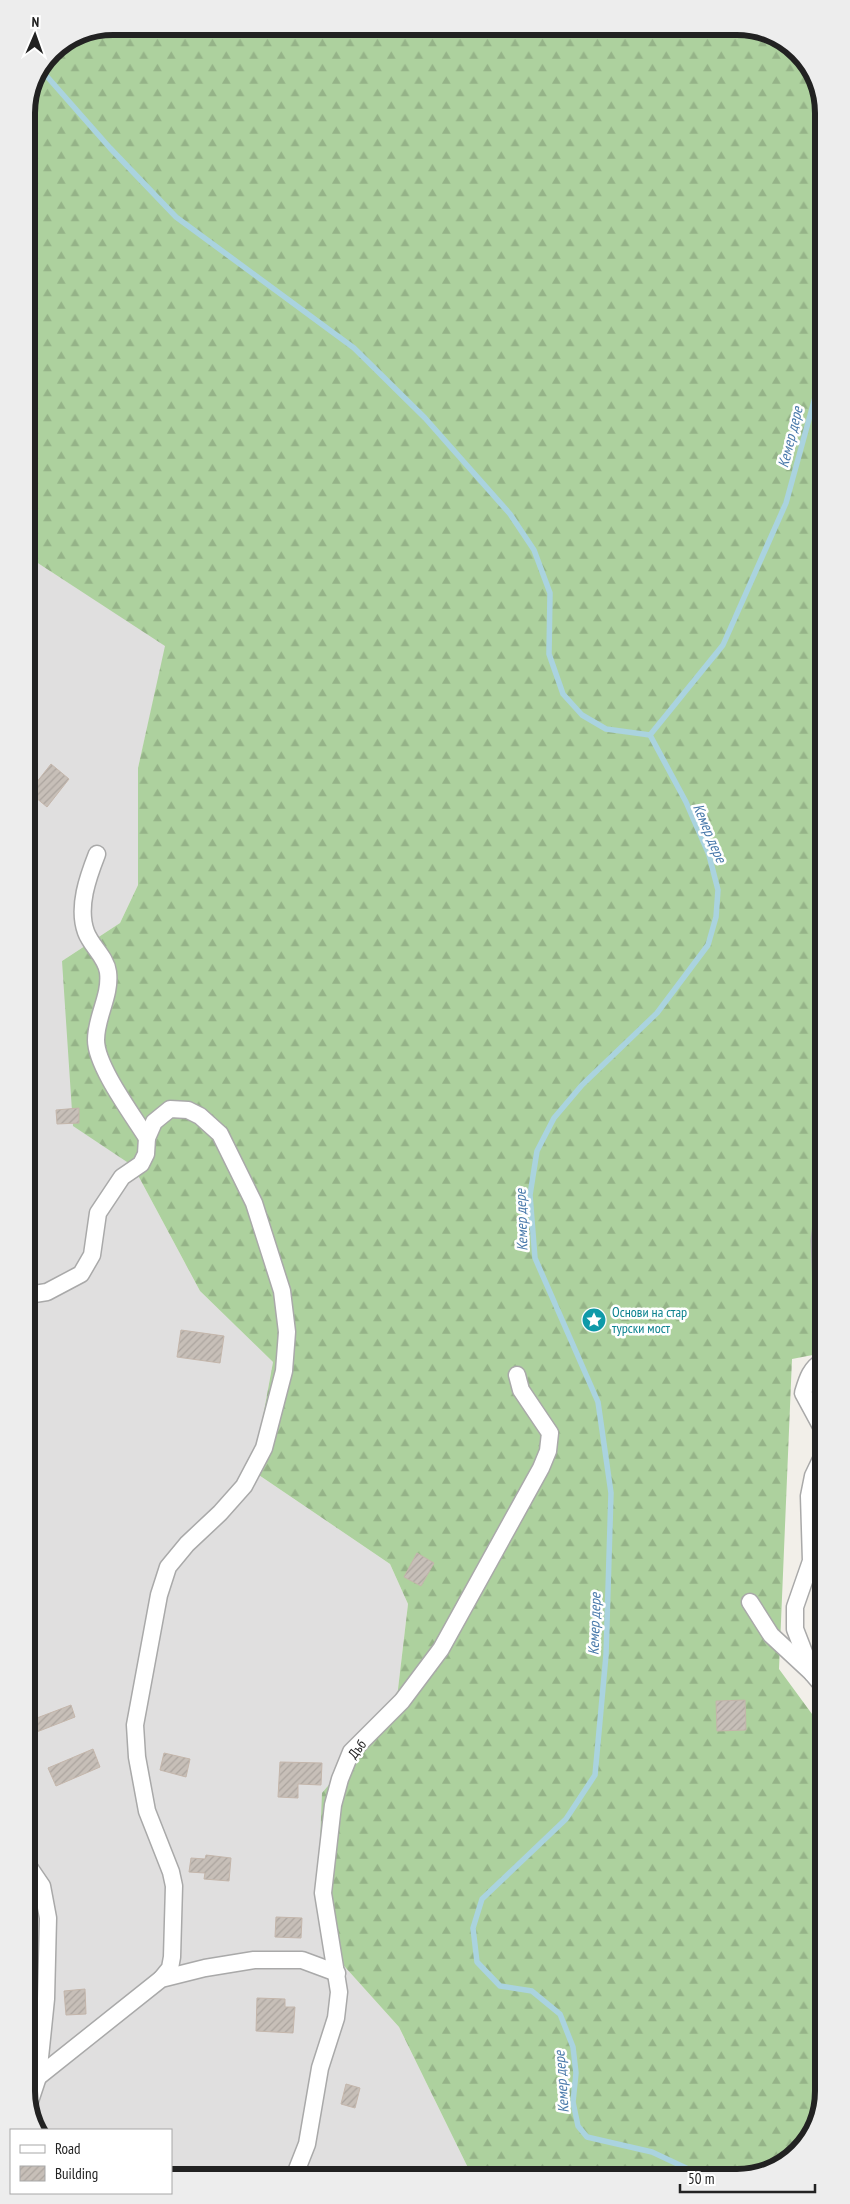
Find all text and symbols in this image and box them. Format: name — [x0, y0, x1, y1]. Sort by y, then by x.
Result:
north arrow — [10, 10, 60, 60]
text: N — [31, 13, 40, 31]
water label: Кемер дере — [773, 404, 807, 469]
water label: Кемер дере — [689, 801, 731, 866]
water label: Кемер дере — [510, 1188, 532, 1251]
place label: Основи на стар турски мост — [612, 1303, 687, 1337]
place icon: Основи на стар турски мост — [581, 1307, 607, 1333]
water label: Кемер дере — [583, 1592, 605, 1655]
street label: Дъб — [344, 1736, 370, 1762]
water label: Кемер дере — [549, 2050, 573, 2114]
legend — [10, 2129, 172, 2194]
text: Road — [55, 2139, 81, 2158]
scale bar — [680, 2162, 815, 2194]
text: Building — [55, 2164, 98, 2183]
text: 50 m — [688, 2169, 714, 2188]

